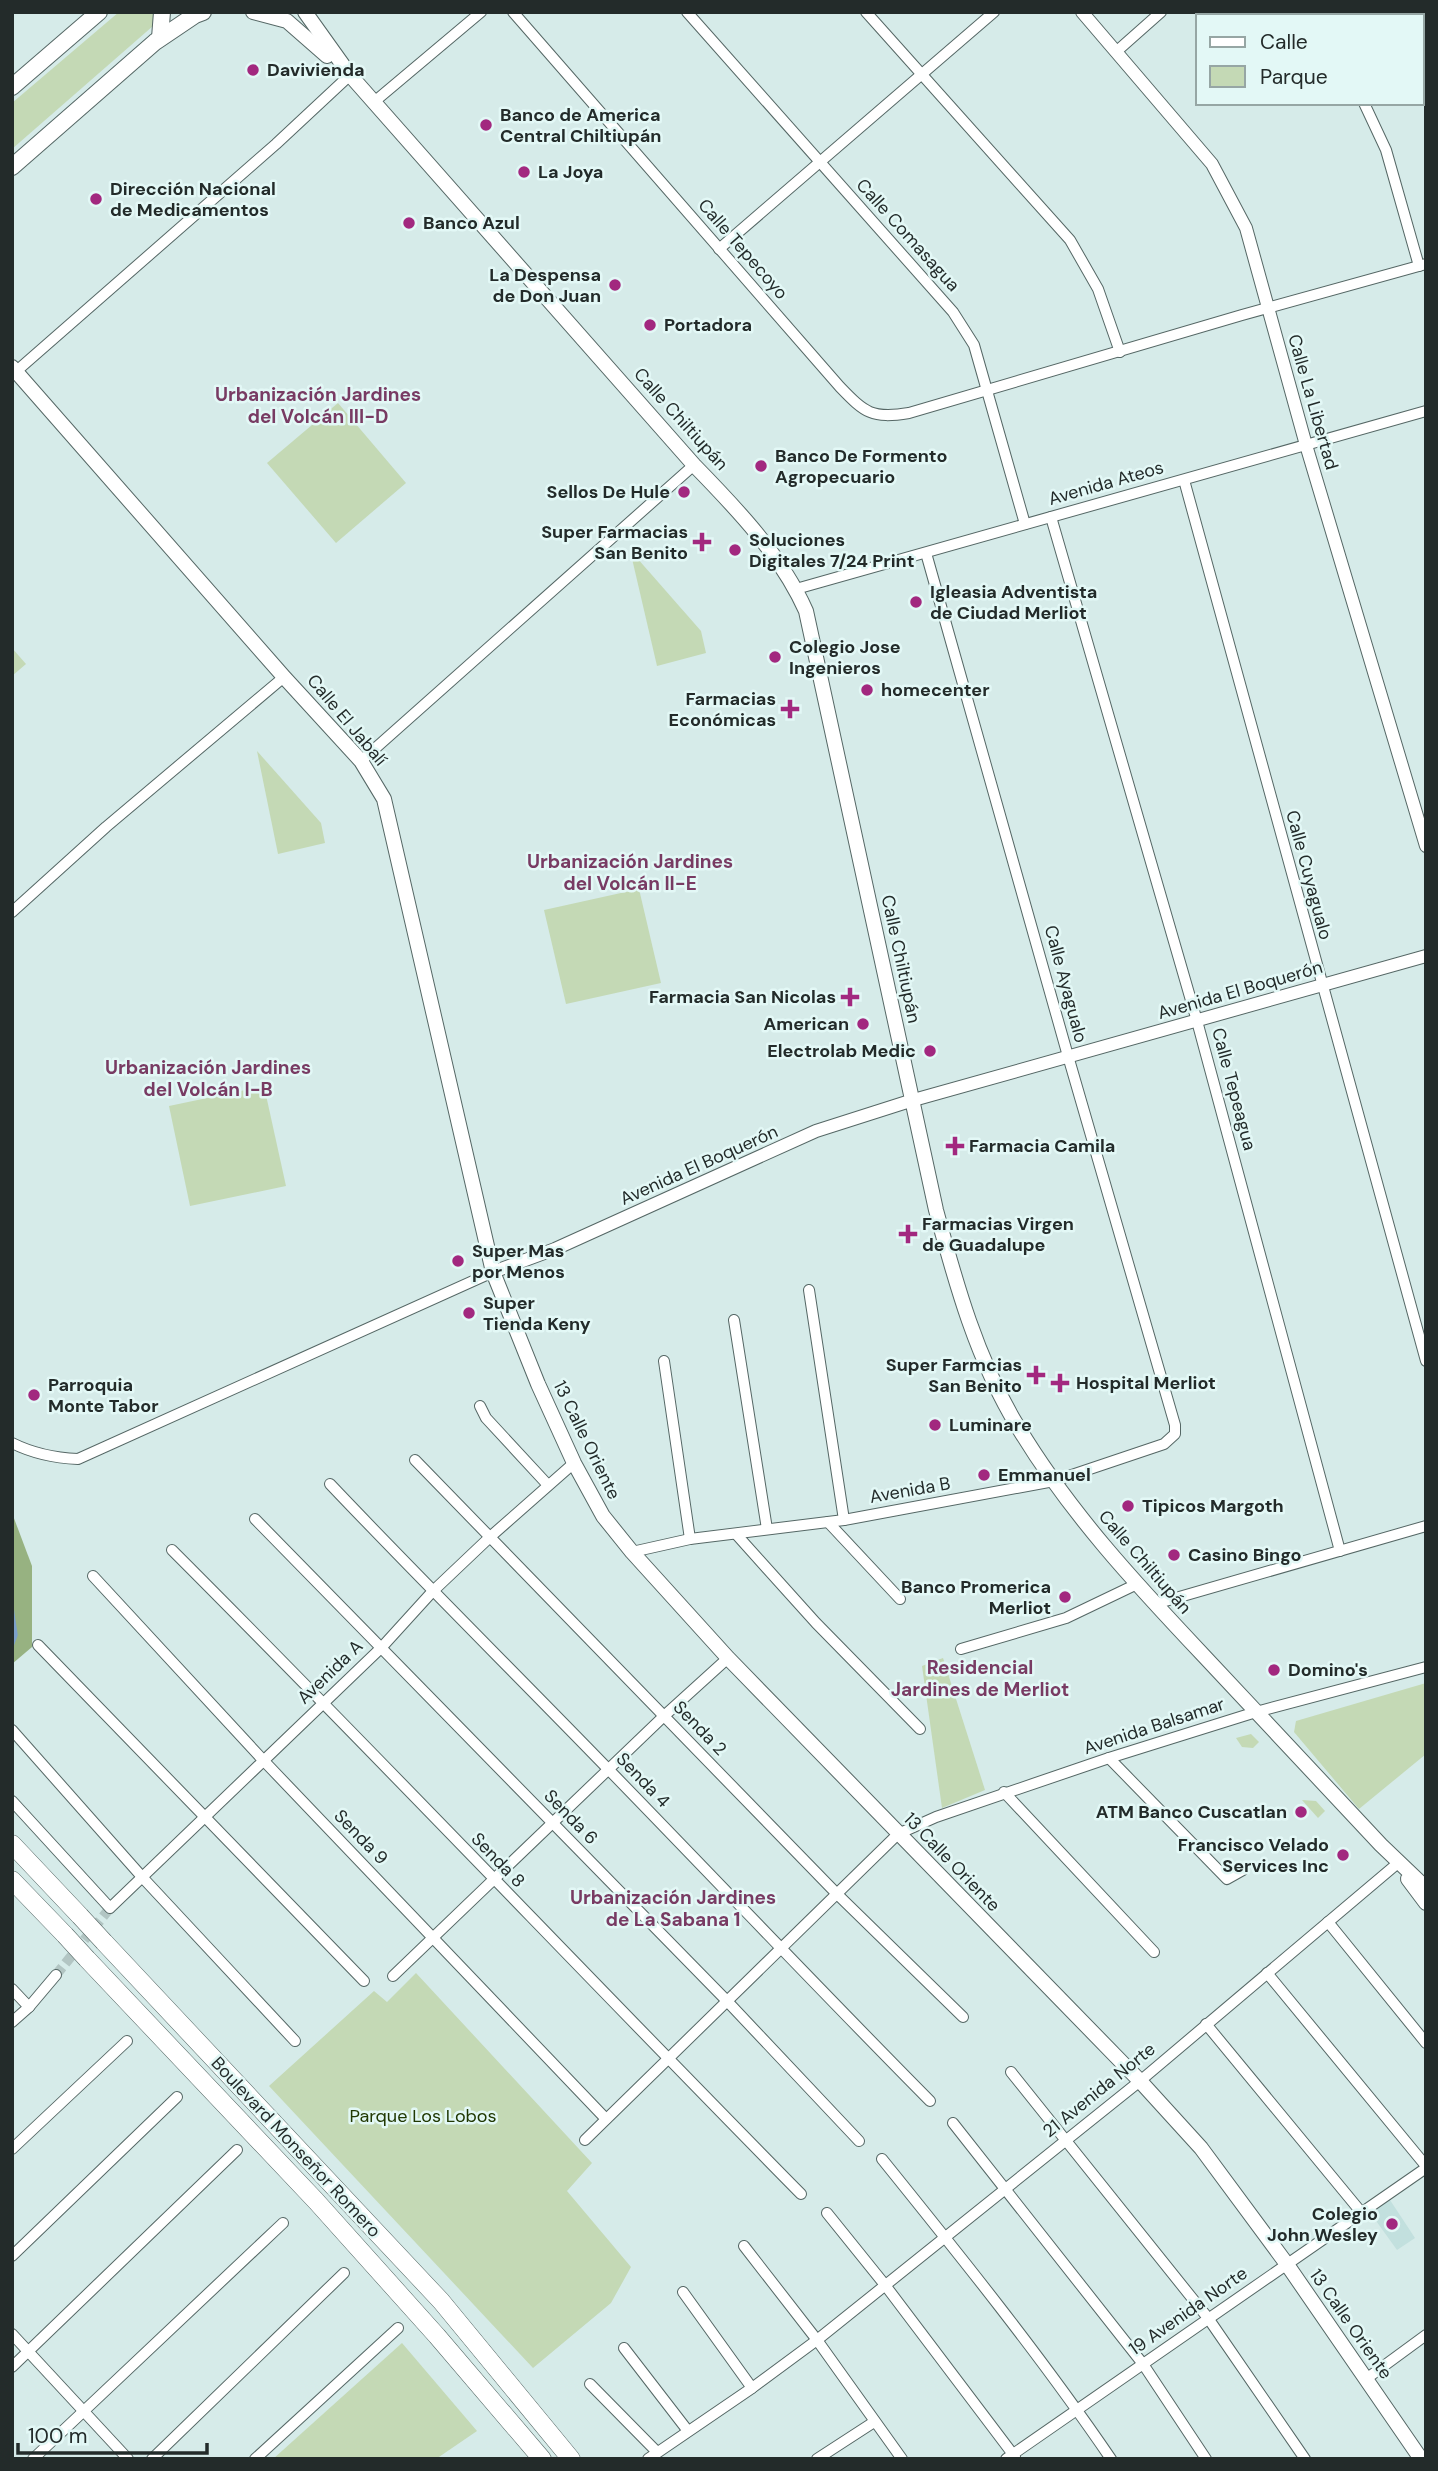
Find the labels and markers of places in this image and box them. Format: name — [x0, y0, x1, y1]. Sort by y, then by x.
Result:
place label: Davivienda — [267, 58, 365, 82]
marker: Davivienda — [245, 62, 261, 78]
place label: Banco de America Central Chiltiupán — [500, 103, 661, 148]
marker: Banco de America Central Chiltiupán — [478, 117, 494, 133]
place label: La Joya — [538, 160, 603, 184]
marker: La Joya — [516, 164, 532, 180]
place label: Dirección Nacional de Medicamentos — [110, 177, 276, 222]
marker: Dirección Nacional de Medicamentos — [88, 191, 104, 207]
place label: Banco Azul — [423, 211, 520, 235]
marker: Banco Azul — [401, 215, 417, 231]
place label: La Despensa de Don Juan — [489, 263, 601, 308]
marker: La Despensa de Don Juan — [607, 277, 623, 293]
place label: Portadora — [664, 313, 752, 337]
marker: Portadora — [642, 317, 658, 333]
place label: Banco De Formento Agropecuario — [775, 444, 947, 489]
marker: Banco De Formento Agropecuario — [753, 458, 769, 474]
place label: Sellos De Hule — [547, 480, 670, 504]
marker: Sellos De Hule — [676, 484, 692, 500]
place label: Super Farmacias San Benito — [541, 520, 688, 565]
place label: Soluciones Digitales 7/24 Print — [749, 528, 915, 573]
marker: Super Farmacias San Benito — [694, 534, 710, 550]
marker: Soluciones Digitales 7/24 Print — [727, 542, 743, 558]
place label: Igleasia Adventista de Ciudad Merliot — [930, 580, 1097, 625]
marker: Igleasia Adventista de Ciudad Merliot — [908, 594, 924, 610]
place label: Colegio Jose Ingenieros — [789, 635, 901, 680]
marker: Colegio Jose Ingenieros — [767, 649, 783, 665]
place label: homecenter — [881, 678, 990, 702]
marker: homecenter — [859, 682, 875, 698]
place label: Farmacias Económicas — [669, 687, 776, 732]
marker: Farmacias Económicas — [782, 701, 798, 717]
place label: Farmacia San Nicolas — [649, 985, 836, 1009]
marker: Farmacia San Nicolas — [842, 989, 858, 1005]
place label: American — [764, 1012, 849, 1036]
marker: American — [855, 1016, 871, 1032]
place label: Electrolab Medic — [767, 1039, 916, 1063]
marker: Electrolab Medic — [922, 1043, 938, 1059]
place label: Farmacia Camila — [969, 1134, 1115, 1158]
marker: Farmacia Camila — [947, 1138, 963, 1154]
place label: Farmacias Virgen de Guadalupe — [922, 1212, 1074, 1257]
marker: Farmacias Virgen de Guadalupe — [900, 1226, 916, 1242]
place label: Super Mas por Menos — [472, 1239, 565, 1284]
marker: Super Mas por Menos — [450, 1253, 466, 1269]
place label: Super Tienda Keny — [483, 1291, 591, 1336]
marker: Super Tienda Keny — [461, 1305, 477, 1321]
place label: Super Farmcias San Benito — [886, 1353, 1022, 1398]
marker: Super Farmcias San Benito — [1028, 1367, 1044, 1383]
place label: Hospital Merliot — [1076, 1371, 1216, 1395]
place label: Parroquia Monte Tabor — [48, 1373, 159, 1418]
marker: Hospital Merliot — [1050, 1373, 1070, 1393]
marker: Parroquia Monte Tabor — [26, 1387, 42, 1403]
place label: Luminare — [949, 1413, 1032, 1437]
marker: Luminare — [927, 1417, 943, 1433]
place label: Emmanuel — [998, 1463, 1091, 1487]
marker: Emmanuel — [976, 1467, 992, 1483]
place label: Tipicos Margoth — [1142, 1494, 1284, 1518]
marker: Tipicos Margoth — [1120, 1498, 1136, 1514]
place label: Casino Bingo — [1188, 1543, 1302, 1567]
marker: Casino Bingo — [1166, 1547, 1182, 1563]
place label: Banco Promerica Merliot — [901, 1575, 1051, 1620]
marker: Banco Promerica Merliot — [1057, 1589, 1073, 1605]
place label: Domino's — [1288, 1658, 1368, 1682]
marker: Domino's — [1266, 1662, 1282, 1678]
place label: ATM Banco Cuscatlan — [1096, 1800, 1287, 1824]
marker: ATM Banco Cuscatlan — [1293, 1804, 1309, 1820]
place label: Francisco Velado Services Inc — [1178, 1833, 1329, 1878]
marker: Francisco Velado Services Inc — [1335, 1847, 1351, 1863]
place label: Colegio John Wesley — [1267, 2202, 1378, 2247]
marker: Colegio John Wesley — [1384, 2216, 1400, 2232]

